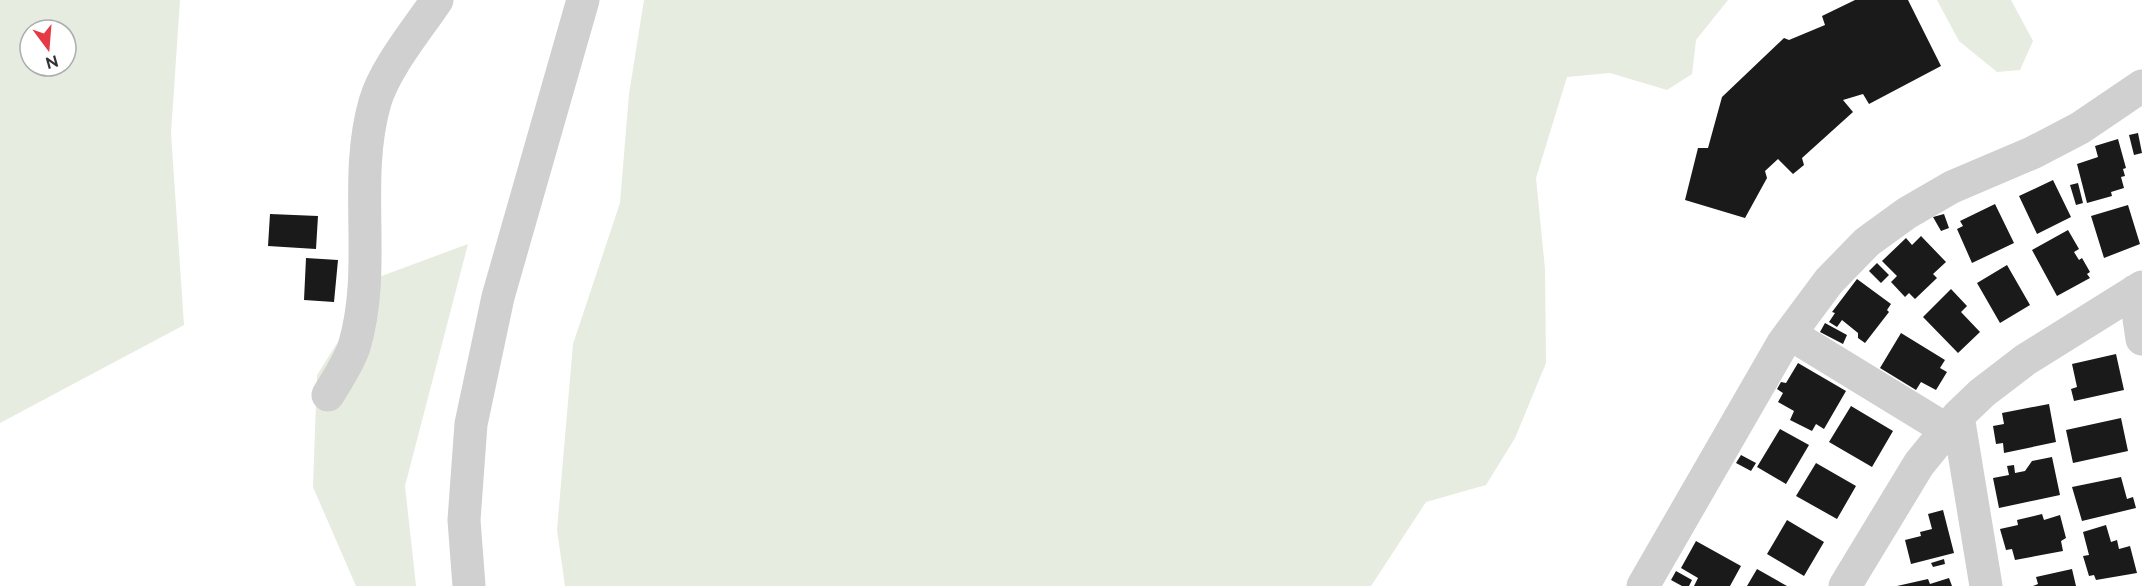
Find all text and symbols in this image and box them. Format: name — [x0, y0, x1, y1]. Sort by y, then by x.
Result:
north arrow — [18, 18, 78, 78]
text: N — [44, 51, 60, 73]

